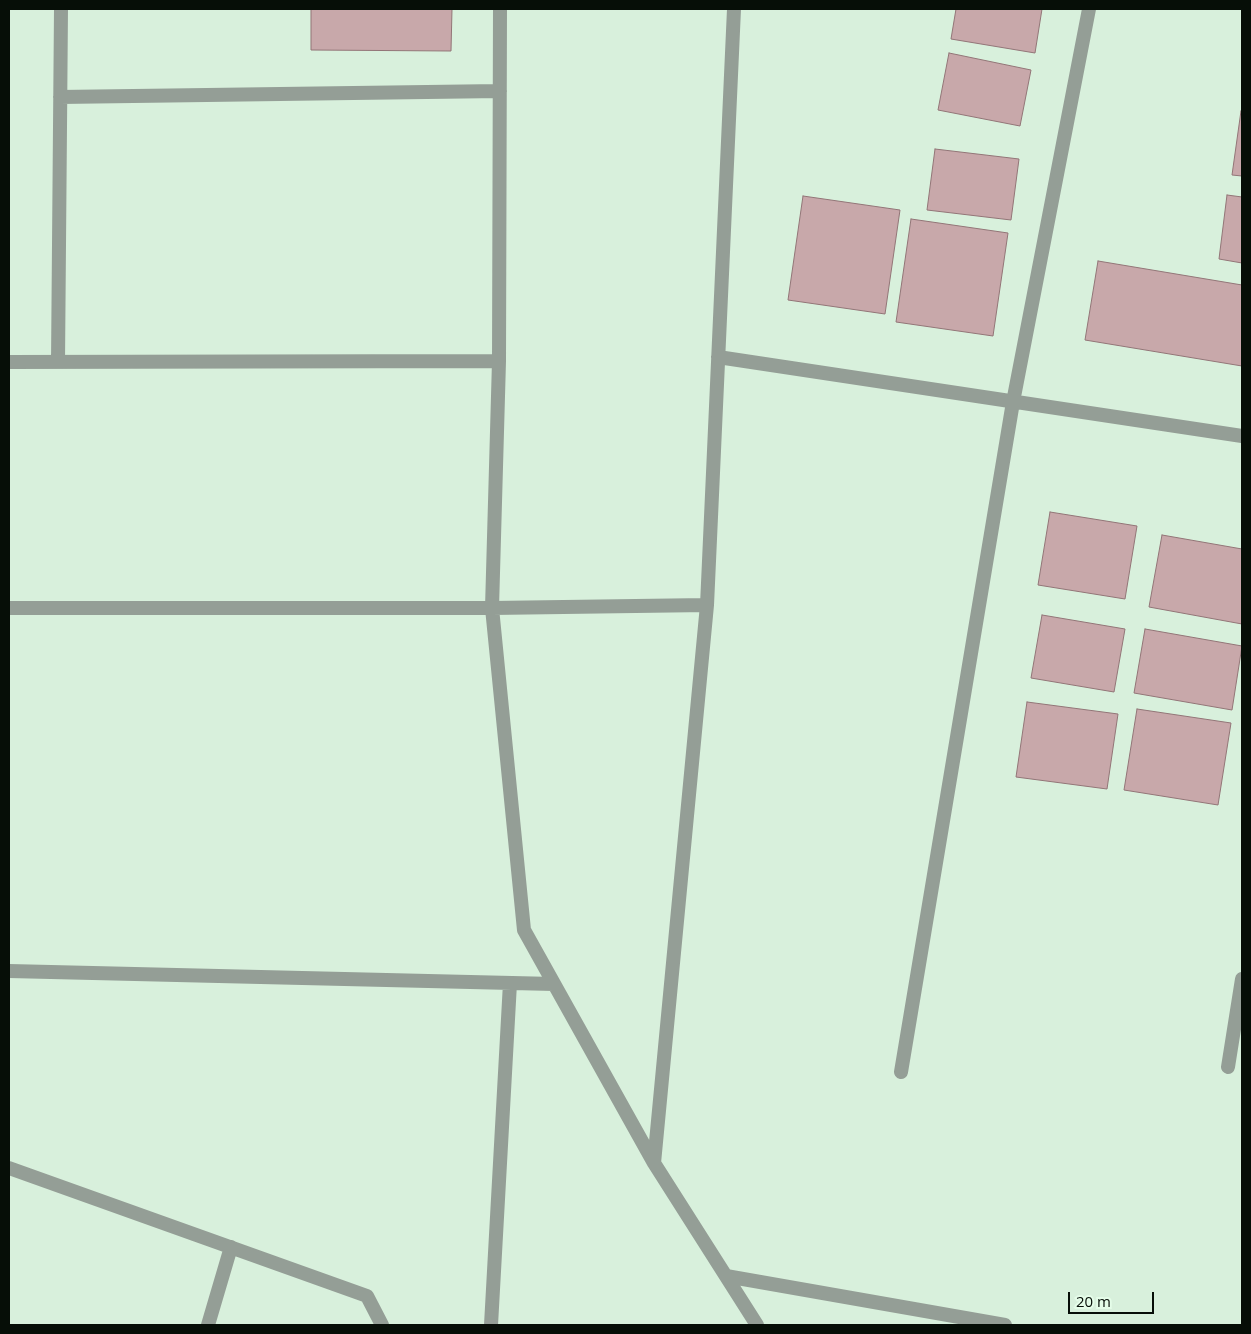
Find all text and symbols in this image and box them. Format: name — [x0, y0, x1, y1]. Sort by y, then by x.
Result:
scale bar — [1071, 1282, 1157, 1314]
text: 20 m — [1076, 1291, 1111, 1311]

